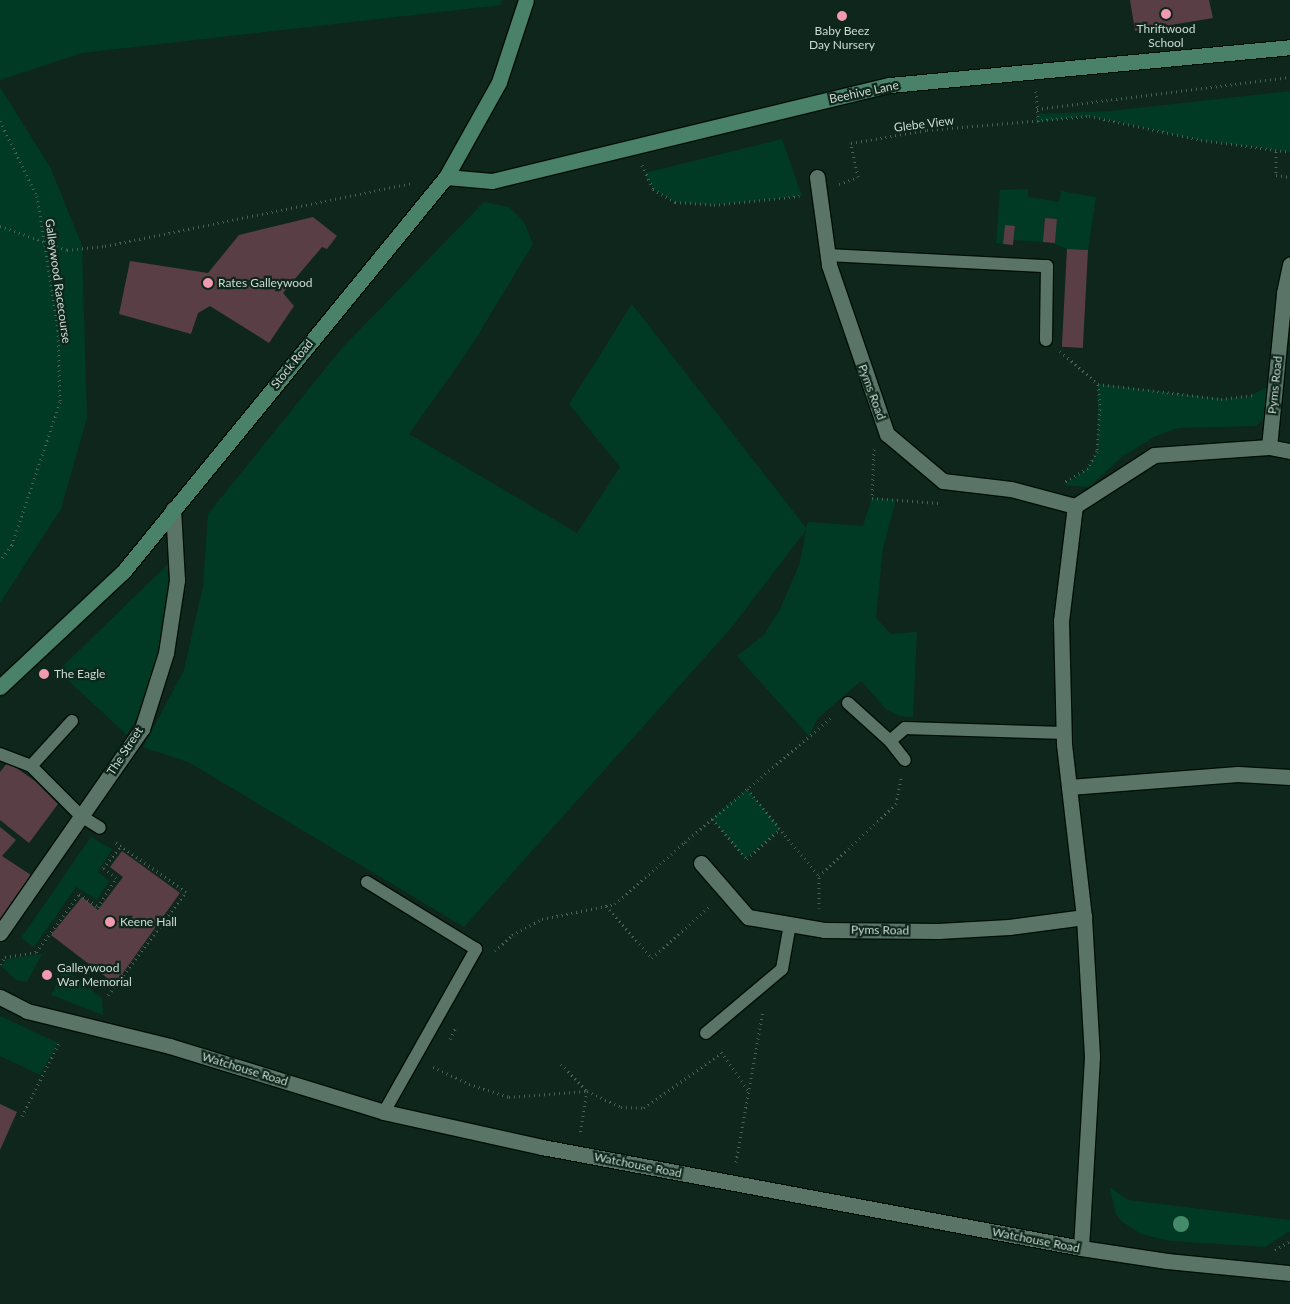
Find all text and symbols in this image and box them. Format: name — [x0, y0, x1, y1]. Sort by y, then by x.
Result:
marker: Thriftwood School — [1160, 8, 1172, 20]
marker: Baby Beez Day Nursery — [836, 10, 848, 22]
place label: Thriftwood School — [1137, 22, 1195, 50]
place label: Baby Beez Day Nursery — [809, 24, 875, 52]
street label: Beehive Lane — [828, 78, 900, 106]
street label: Glebe View — [893, 113, 955, 135]
street label: Galleywood Racecourse — [42, 218, 74, 344]
place label: Rates Galleywood — [218, 276, 313, 290]
marker: Rates Galleywood — [202, 277, 214, 289]
street label: Stock Road — [268, 337, 316, 391]
street label: Pyms Road — [1265, 355, 1285, 415]
street label: Pyms Road — [855, 362, 889, 422]
place label: The Eagle — [54, 667, 105, 681]
marker: The Eagle — [38, 668, 50, 680]
street label: The Street — [104, 724, 146, 778]
place label: Keene Hall — [120, 915, 177, 929]
marker: Keene Hall — [104, 916, 116, 928]
street label: Pyms Road — [851, 922, 909, 938]
place label: Galleywood War Memorial — [57, 961, 132, 989]
marker: Galleywood War Memorial — [41, 969, 53, 981]
street label: Watchouse Road — [200, 1049, 290, 1089]
street label: Watchouse Road — [593, 1149, 683, 1181]
street label: Watchouse Road — [991, 1224, 1081, 1256]

